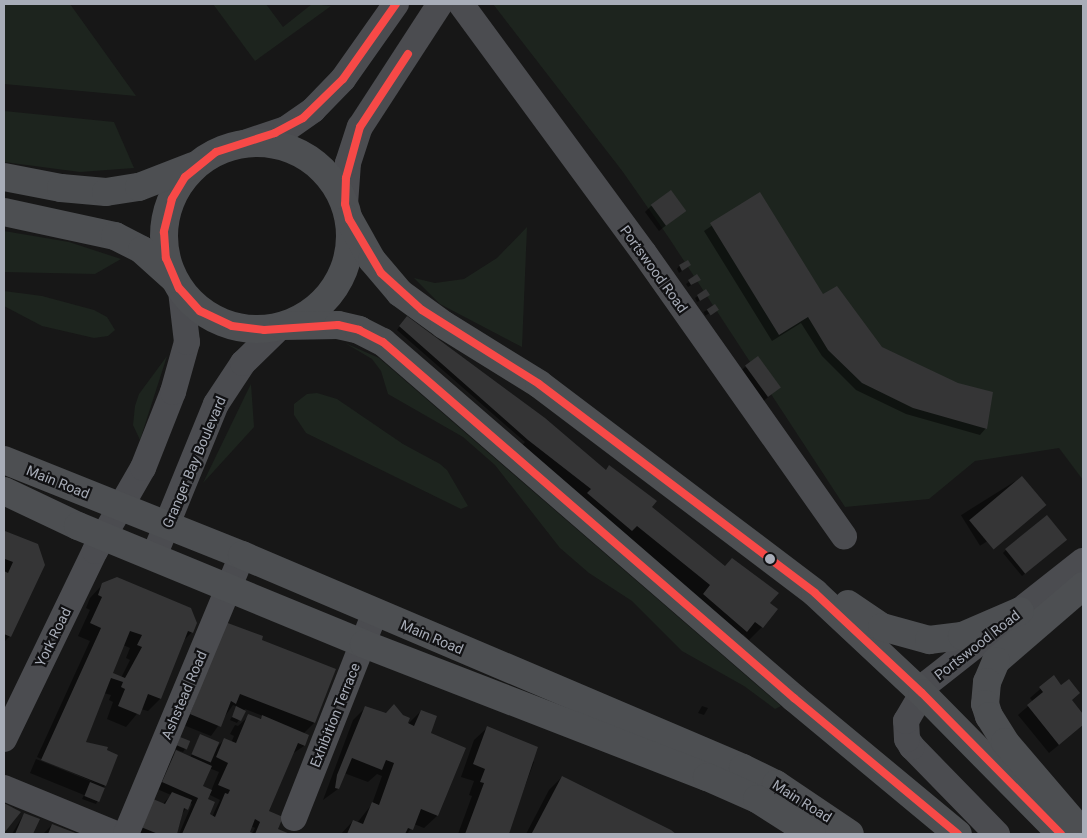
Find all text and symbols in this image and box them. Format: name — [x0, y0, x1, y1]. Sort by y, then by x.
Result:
street label: Portswood Road — [617, 222, 691, 316]
street label: Granger Bay Boulevard — [159, 394, 229, 530]
street label: Main Road — [24, 462, 92, 502]
unlabelled marker — [765, 554, 775, 564]
street label: York Road — [32, 605, 74, 669]
street label: Portswood Road — [931, 606, 1023, 684]
street label: Main Road — [398, 616, 466, 658]
street label: Ashstead Road — [158, 648, 210, 742]
street label: Exhibition Terrace — [306, 660, 364, 770]
street label: Main Road — [769, 776, 835, 826]

